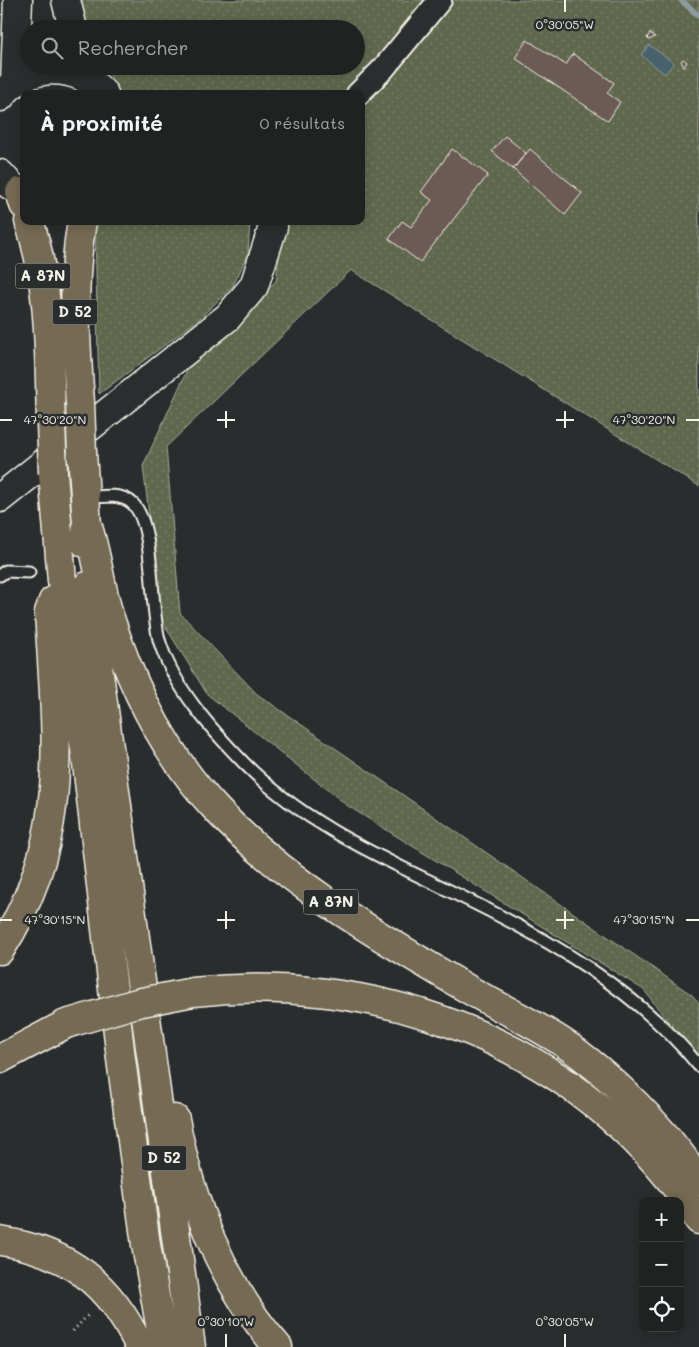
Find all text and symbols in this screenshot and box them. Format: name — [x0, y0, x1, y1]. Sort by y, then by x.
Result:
text: 0°30'05"W — [536, 16, 594, 32]
search box — [20, 20, 365, 75]
icon: search — [38, 34, 66, 62]
text: Rechercher — [78, 35, 188, 60]
text: À proximité — [40, 109, 163, 136]
text: 0 résultats — [259, 112, 345, 133]
road number: A 87N — [15, 264, 70, 288]
road number: D 52 — [52, 300, 98, 324]
text: 47°30'20"N — [24, 411, 86, 427]
text: 47°30'20"N — [613, 411, 675, 427]
road number: A 87N — [304, 890, 358, 914]
text: 47°30'15"N — [25, 911, 85, 927]
text: 47°30'15"N — [614, 911, 674, 927]
road number: D 52 — [142, 1146, 186, 1170]
map controls — [639, 1197, 684, 1332]
button: + — [639, 1197, 684, 1242]
button: − — [639, 1242, 684, 1287]
button: locate — [639, 1287, 684, 1332]
text: 0°30'10"W — [198, 1313, 254, 1329]
text: 0°30'05"W — [536, 1313, 594, 1329]

